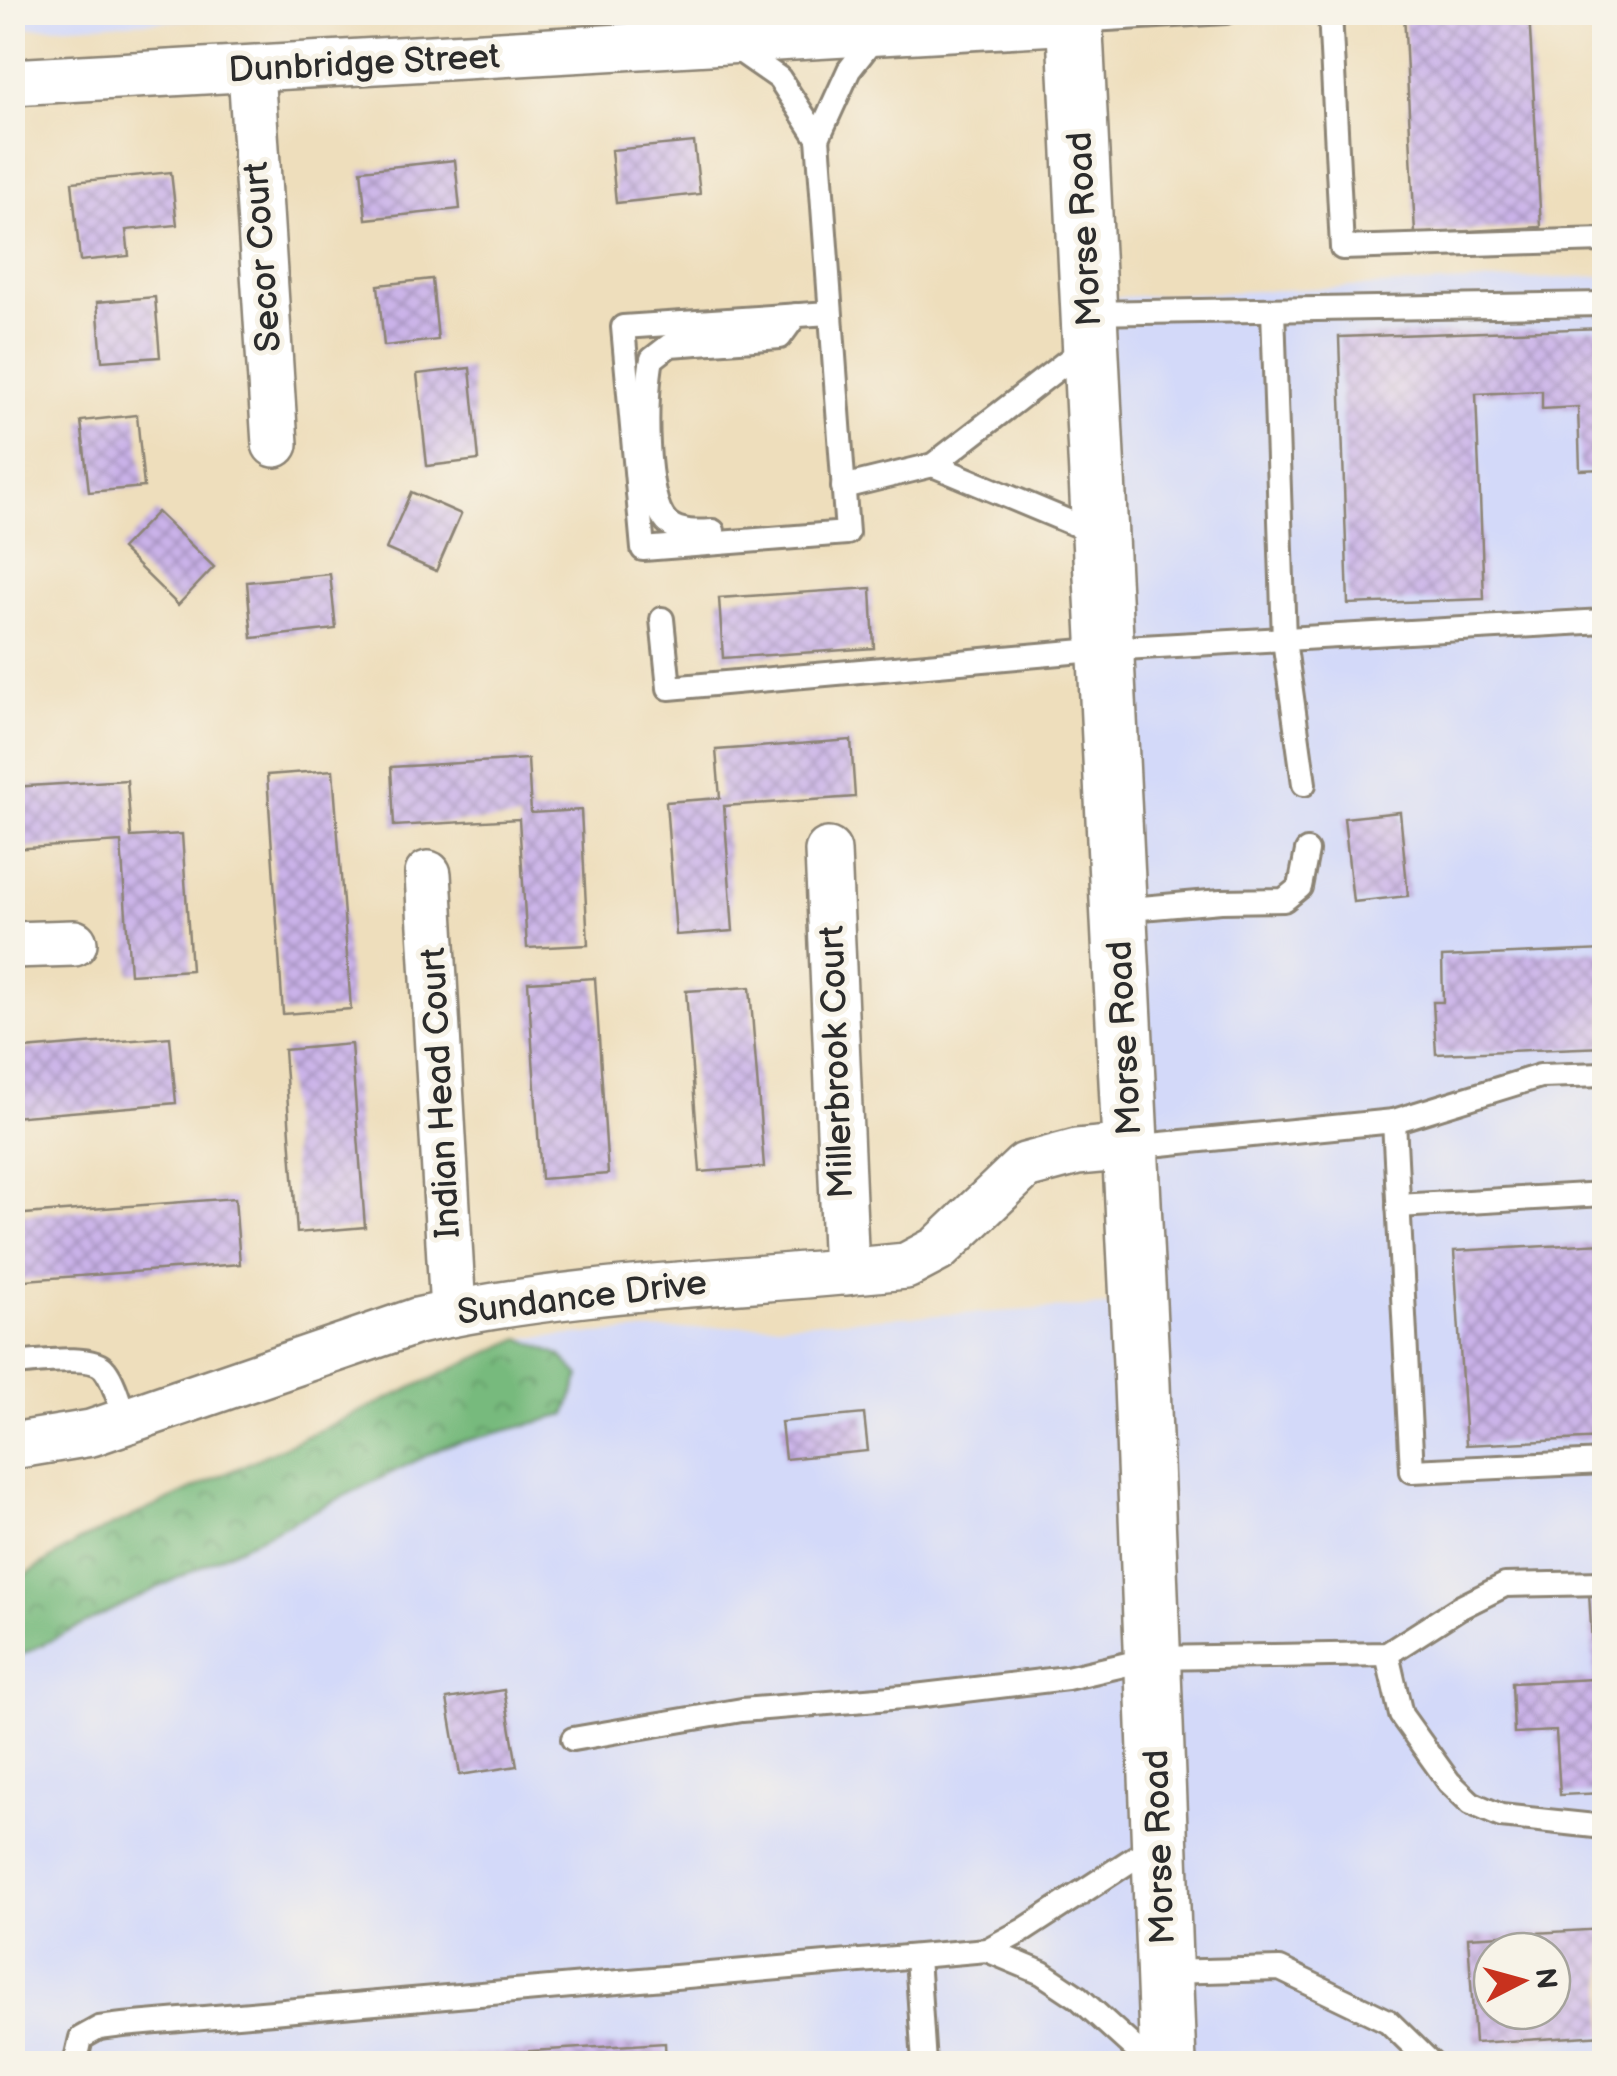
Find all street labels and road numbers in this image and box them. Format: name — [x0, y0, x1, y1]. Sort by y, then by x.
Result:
street label: Dunbridge Street — [227, 35, 501, 93]
street label: Morse Road — [1058, 131, 1112, 327]
street label: Secor Court — [235, 160, 291, 353]
street label: Millerbrook Court — [811, 925, 863, 1199]
street label: Morse Road — [1098, 940, 1152, 1136]
street label: Indian Head Court — [412, 946, 470, 1240]
street label: Sundance Drive — [455, 1261, 709, 1335]
street label: Morse Road — [1135, 1749, 1185, 1945]

